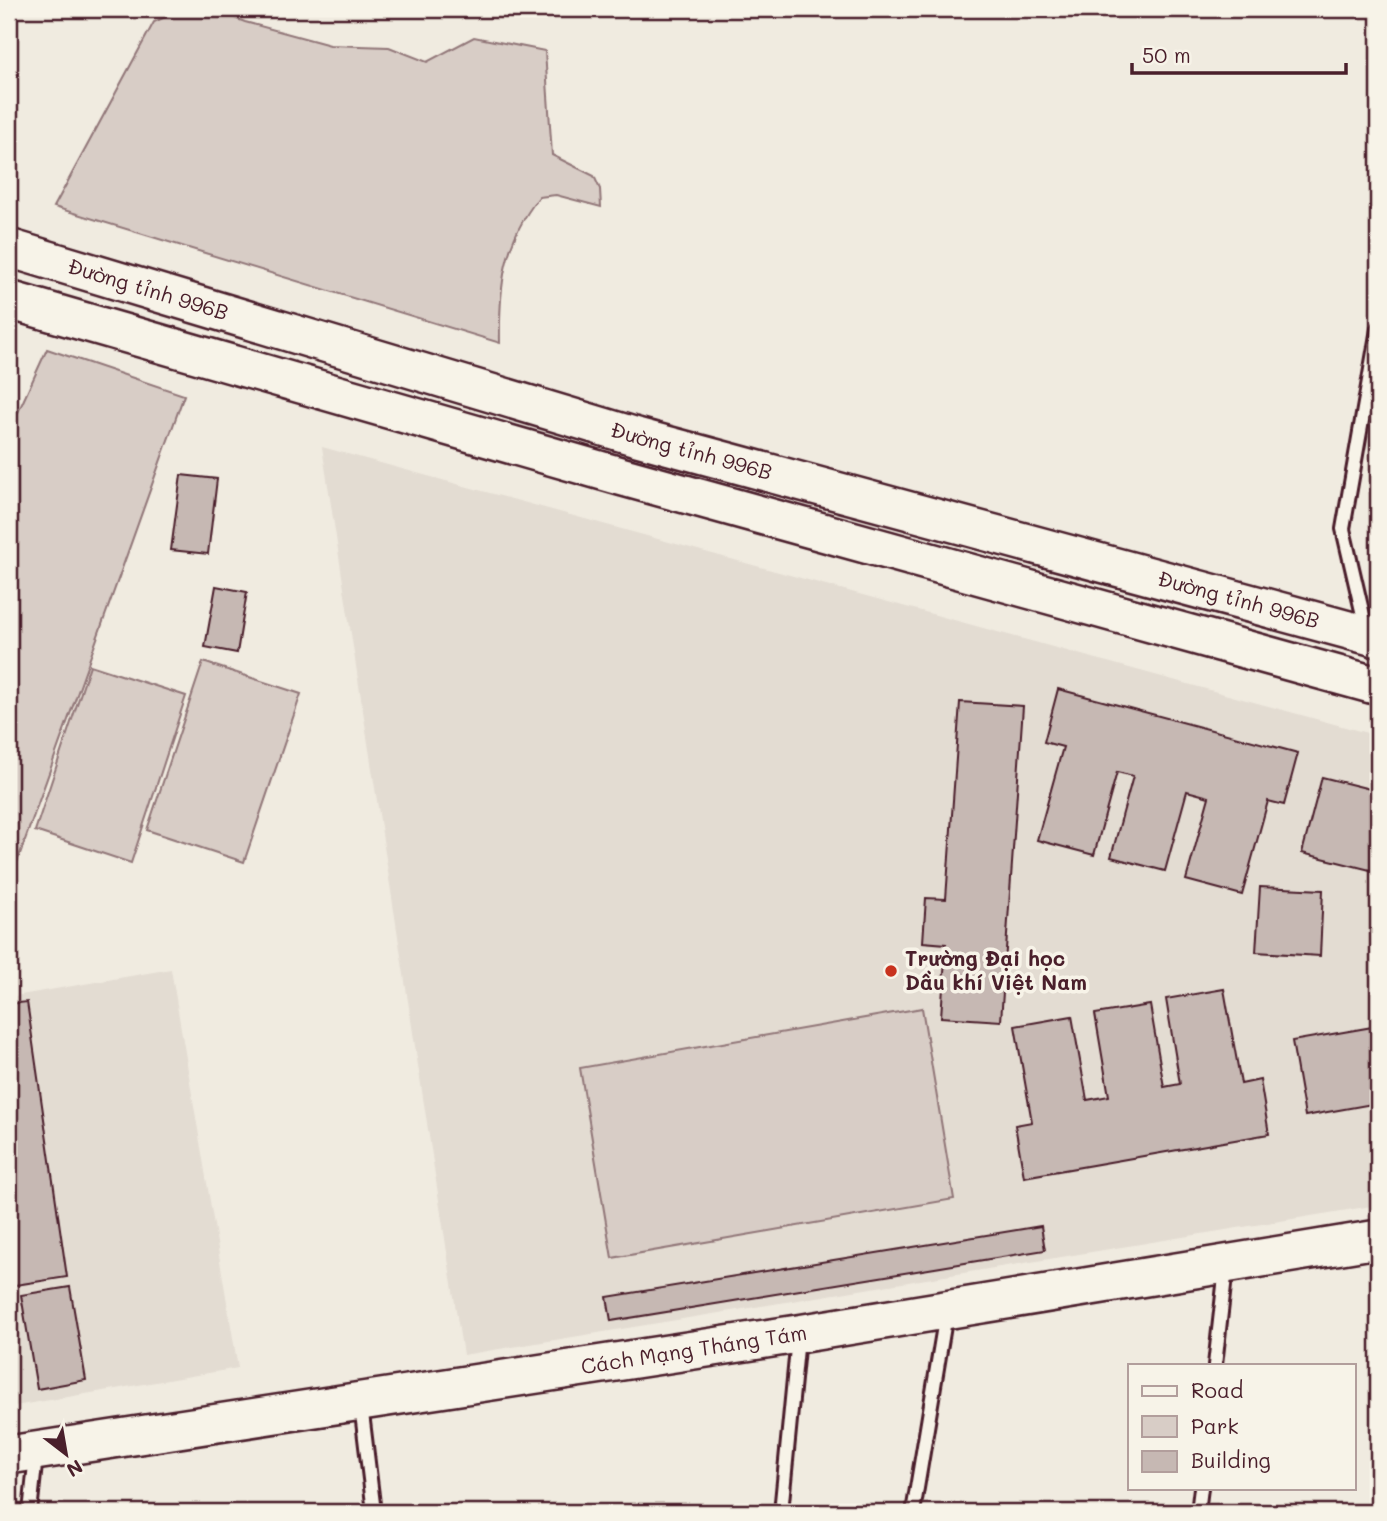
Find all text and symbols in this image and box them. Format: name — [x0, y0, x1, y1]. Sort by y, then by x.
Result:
scale bar — [1132, 32, 1345, 76]
text: 50 m — [1142, 41, 1191, 68]
street label: Đường tỉnh 996B — [65, 251, 232, 325]
street label: Đường tỉnh 996B — [608, 415, 775, 485]
street label: Đường tỉnh 996B — [1155, 564, 1323, 633]
place label: Trường Đại học Dầu khí Việt Nam — [905, 944, 1087, 995]
marker: Trường Đại học Dầu khí Việt Nam — [883, 963, 899, 979]
street label: Cách Mạng Tháng Tám — [579, 1318, 809, 1379]
legend — [1128, 1364, 1356, 1490]
text: Road — [1191, 1376, 1243, 1403]
text: Park — [1191, 1412, 1239, 1439]
north arrow — [32, 1420, 102, 1490]
text: Building — [1191, 1446, 1271, 1473]
text: N — [62, 1455, 88, 1483]

